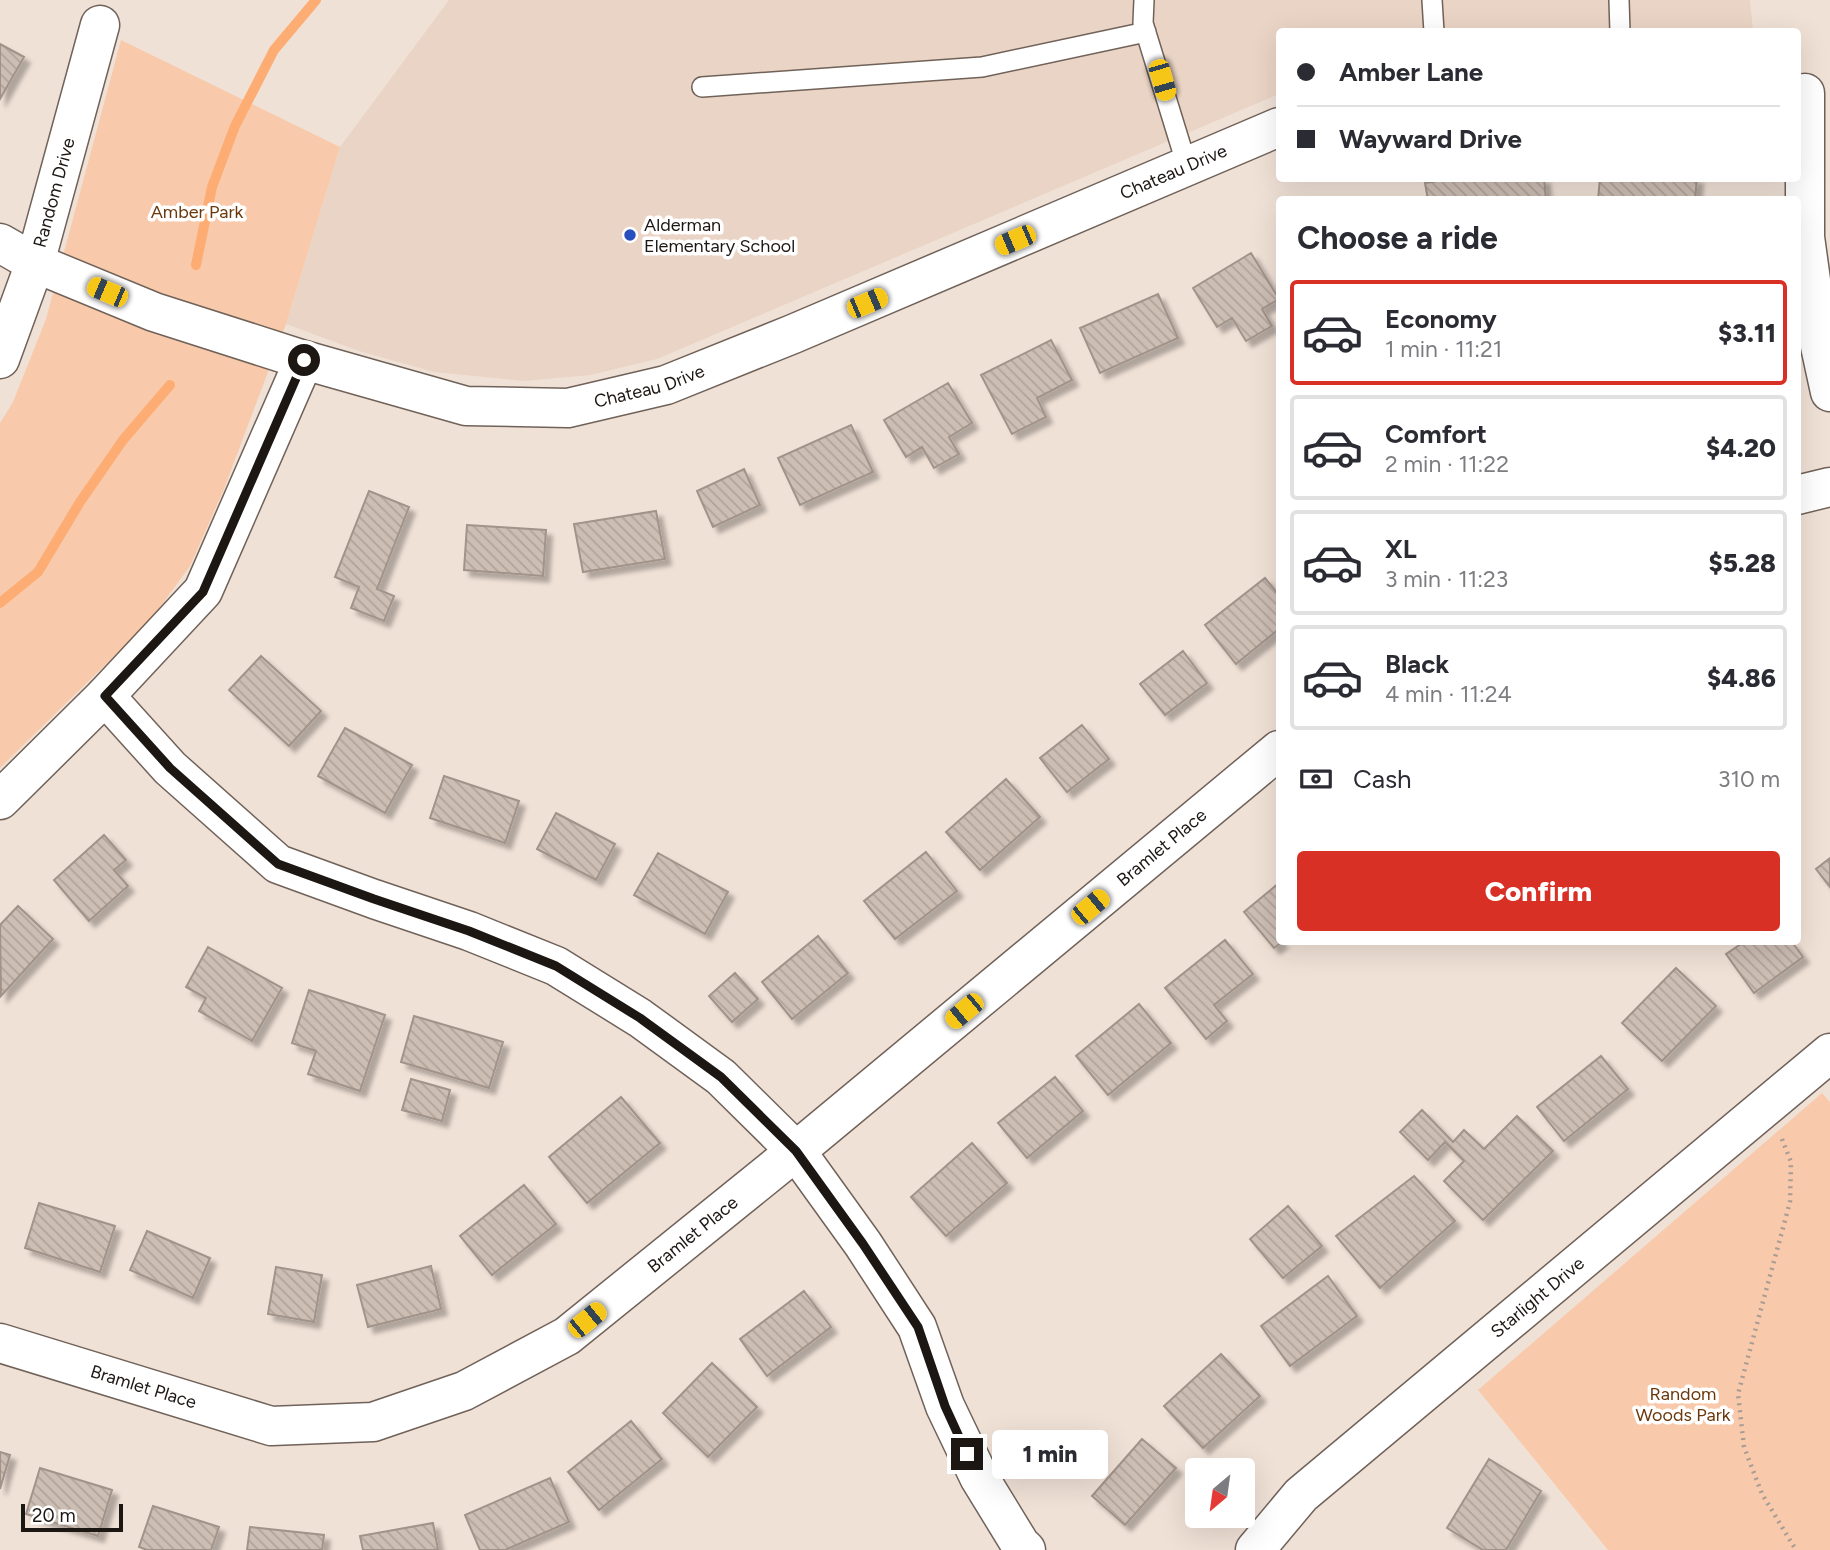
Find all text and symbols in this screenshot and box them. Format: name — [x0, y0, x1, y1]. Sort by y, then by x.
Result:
text: Amber Lane — [1339, 56, 1483, 88]
car — [1147, 57, 1178, 103]
text: Wayward Drive — [1339, 123, 1522, 155]
street label: Random Drive — [29, 135, 80, 250]
street label: Chateau Drive — [1117, 139, 1230, 204]
park label: Amber Park — [151, 201, 244, 223]
place label: Alderman Elementary School — [644, 214, 795, 257]
text: Choose a ride — [1297, 219, 1498, 257]
car — [992, 222, 1039, 258]
marker: Alderman Elementary School — [622, 227, 638, 243]
car — [84, 274, 131, 310]
car — [844, 285, 891, 321]
icon: car — [1301, 301, 1364, 364]
text: Economy — [1385, 303, 1497, 335]
text: $3.11 — [1718, 317, 1776, 349]
text: 1 min · 11:21 — [1385, 335, 1502, 363]
route start — [288, 344, 320, 376]
street label: Chateau Drive — [592, 360, 708, 413]
icon: car — [1301, 416, 1364, 479]
text: Comfort — [1385, 418, 1487, 450]
text: $4.20 — [1706, 432, 1776, 464]
text: 2 min · 11:22 — [1385, 450, 1509, 478]
icon: car — [1301, 531, 1364, 594]
text: XL — [1385, 533, 1417, 565]
text: $5.28 — [1708, 547, 1776, 579]
text: 3 min · 11:23 — [1385, 565, 1508, 593]
icon: car — [1301, 646, 1364, 709]
text: Black — [1385, 648, 1449, 680]
text: $4.86 — [1707, 662, 1776, 694]
text: 4 min · 11:24 — [1385, 680, 1512, 708]
icon: cash — [1297, 760, 1335, 798]
text: Cash — [1353, 763, 1412, 795]
text: 310 m — [1718, 765, 1780, 793]
street label: Bramlet Place — [1112, 804, 1211, 891]
button: Confirm — [1297, 851, 1780, 931]
car — [1068, 885, 1113, 929]
car — [942, 989, 987, 1033]
street label: Bramlet Place — [643, 1191, 742, 1278]
street label: Starlight Drive — [1486, 1252, 1589, 1343]
car — [565, 1299, 610, 1341]
street label: Bramlet Place — [88, 1360, 199, 1414]
park label: Random Woods Park — [1635, 1383, 1731, 1426]
callout: 1 min — [992, 1430, 1107, 1478]
route end — [951, 1438, 983, 1470]
text: 1 min — [1023, 1440, 1077, 1468]
north arrow — [1185, 1458, 1255, 1528]
map controls — [1185, 1458, 1255, 1528]
scale bar — [21, 1501, 122, 1533]
text: 20 m — [32, 1504, 76, 1527]

